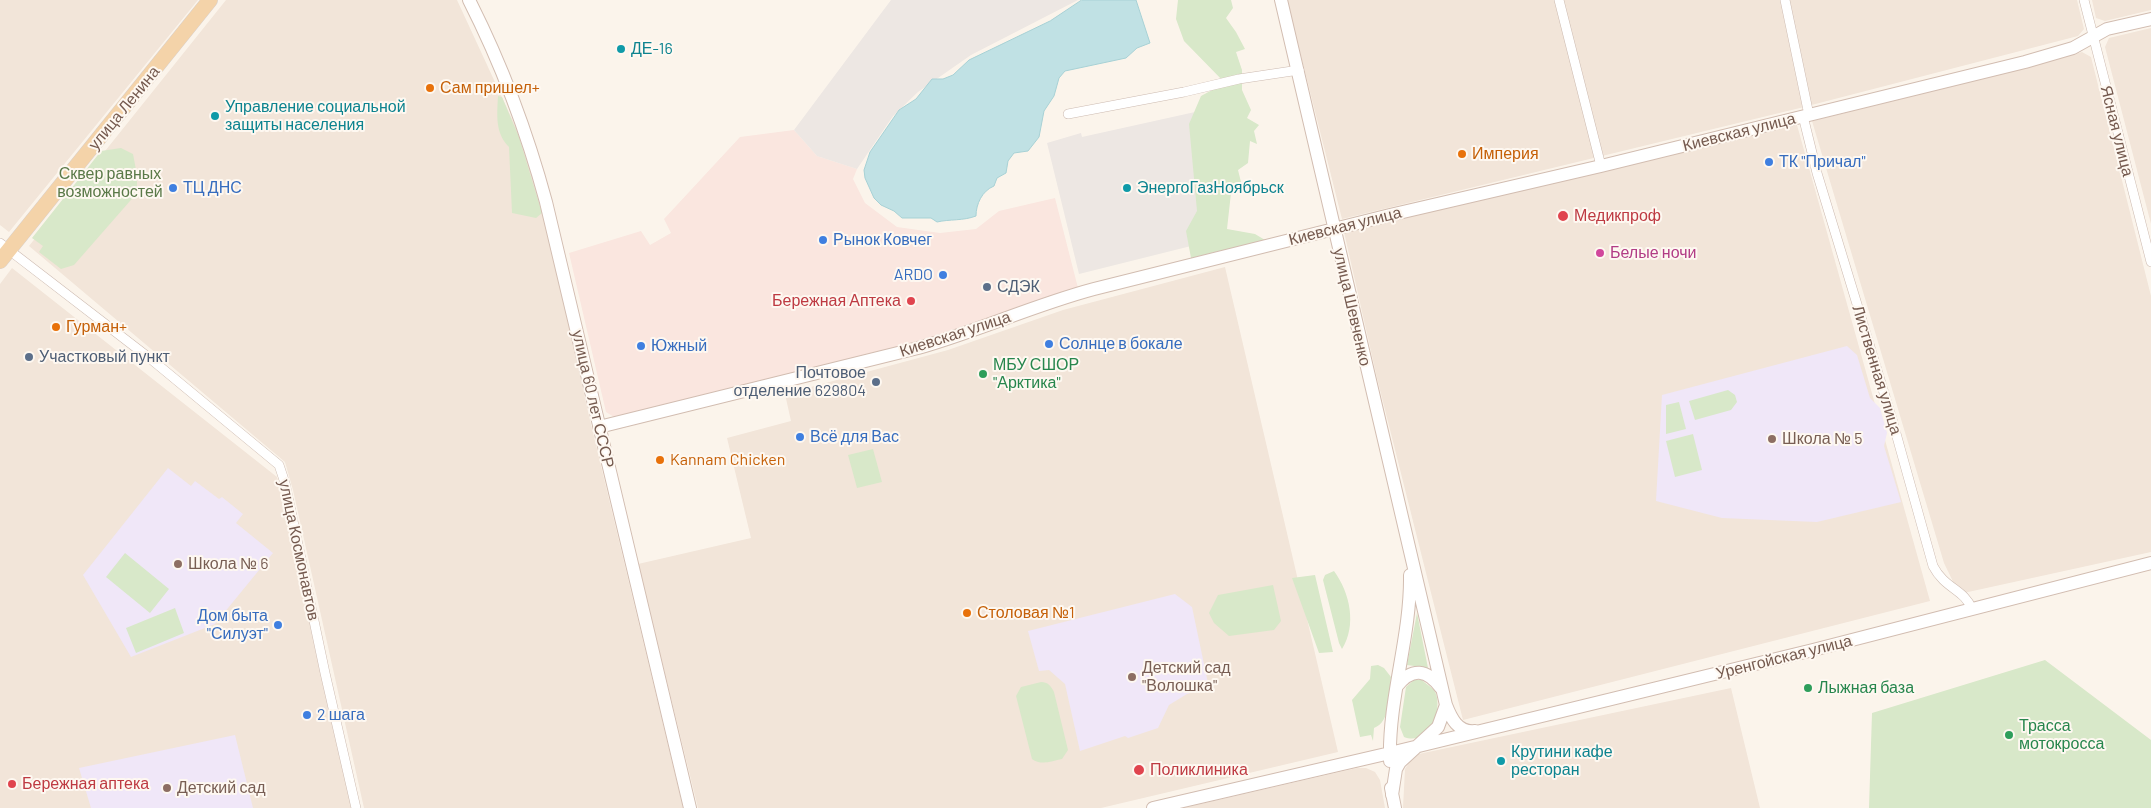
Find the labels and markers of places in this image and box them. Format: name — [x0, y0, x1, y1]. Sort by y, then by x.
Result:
place label: ДЕ-16 — [631, 39, 673, 59]
marker: ДЕ-16 — [615, 43, 627, 55]
place label: Сам пришел+ — [440, 78, 540, 98]
marker: Сам пришел+ — [424, 82, 436, 94]
place label: Управление социальной защиты населения — [225, 97, 406, 135]
marker: Управление социальной защиты населения — [209, 110, 221, 122]
place label: Империя — [1472, 144, 1539, 164]
marker: Империя — [1456, 148, 1468, 160]
place label: ТК "Причал" — [1779, 152, 1866, 172]
marker: ТК "Причал" — [1763, 156, 1775, 168]
place label: ТЦ ДНС — [183, 178, 242, 198]
place label: ЭнергоГазНоябрьск — [1137, 178, 1284, 198]
marker: ТЦ ДНС — [167, 182, 179, 194]
marker: ЭнергоГазНоябрьск — [1121, 182, 1133, 194]
place label: Медикпроф — [1574, 206, 1661, 226]
marker: Медикпроф — [1556, 209, 1570, 223]
place label: Рынок Ковчег — [833, 230, 932, 250]
marker: Рынок Ковчег — [817, 234, 829, 246]
place label: Белые ночи — [1610, 243, 1696, 263]
marker: Белые ночи — [1594, 247, 1606, 259]
place label: ARDO — [894, 265, 933, 285]
marker: ARDO — [937, 269, 949, 281]
place label: СДЭК — [997, 277, 1040, 297]
marker: СДЭК — [981, 281, 993, 293]
place label: Бережная Аптека — [772, 291, 901, 311]
marker: Бережная Аптека — [905, 295, 917, 307]
place label: Гурман+ — [66, 317, 127, 337]
marker: Гурман+ — [50, 321, 62, 333]
place label: Солнце в бокале — [1059, 334, 1183, 354]
place label: Южный — [651, 336, 707, 356]
marker: Солнце в бокале — [1043, 338, 1055, 350]
marker: Южный — [635, 340, 647, 352]
place label: Участковый пункт — [39, 347, 170, 367]
marker: Участковый пункт — [23, 351, 35, 363]
place label: МБУ СШОР "Арктика" — [993, 355, 1079, 393]
place label: Почтовое отделение 629804 — [734, 363, 866, 401]
marker: МБУ СШОР "Арктика" — [977, 368, 989, 380]
marker: Почтовое отделение 629804 — [870, 376, 882, 388]
place label: Всё для Вас — [810, 427, 899, 447]
place label: Школа № 5 — [1782, 429, 1862, 449]
marker: Всё для Вас — [794, 431, 806, 443]
marker: Школа № 5 — [1766, 433, 1778, 445]
place label: Kannam Chicken — [670, 450, 785, 470]
marker: Kannam Chicken — [654, 454, 666, 466]
place label: Школа № 6 — [188, 554, 268, 574]
marker: Школа № 6 — [172, 558, 184, 570]
place label: Столовая №1 — [977, 603, 1075, 623]
place label: Дом быта "Силуэт" — [197, 606, 268, 644]
marker: Столовая №1 — [961, 607, 973, 619]
marker: Дом быта "Силуэт" — [272, 619, 284, 631]
place label: Детский сад "Волошка" — [1142, 658, 1231, 696]
marker: Детский сад "Волошка" — [1126, 671, 1138, 683]
place label: Лыжная база — [1818, 678, 1914, 698]
marker: Лыжная база — [1802, 682, 1814, 694]
place label: 2 шага — [317, 705, 365, 725]
marker: 2 шага — [301, 709, 313, 721]
place label: Трасса мотокросса — [2019, 716, 2104, 754]
marker: Трасса мотокросса — [2003, 729, 2015, 741]
place label: Крутини кафе ресторан — [1511, 742, 1613, 780]
marker: Крутини кафе ресторан — [1495, 755, 1507, 767]
place label: Поликлиника — [1150, 760, 1248, 780]
marker: Поликлиника — [1132, 763, 1146, 777]
place label: Бережная аптека — [22, 774, 149, 794]
marker: Бережная аптека — [6, 778, 18, 790]
place label: Детский сад — [177, 778, 266, 798]
marker: Детский сад — [161, 782, 173, 794]

